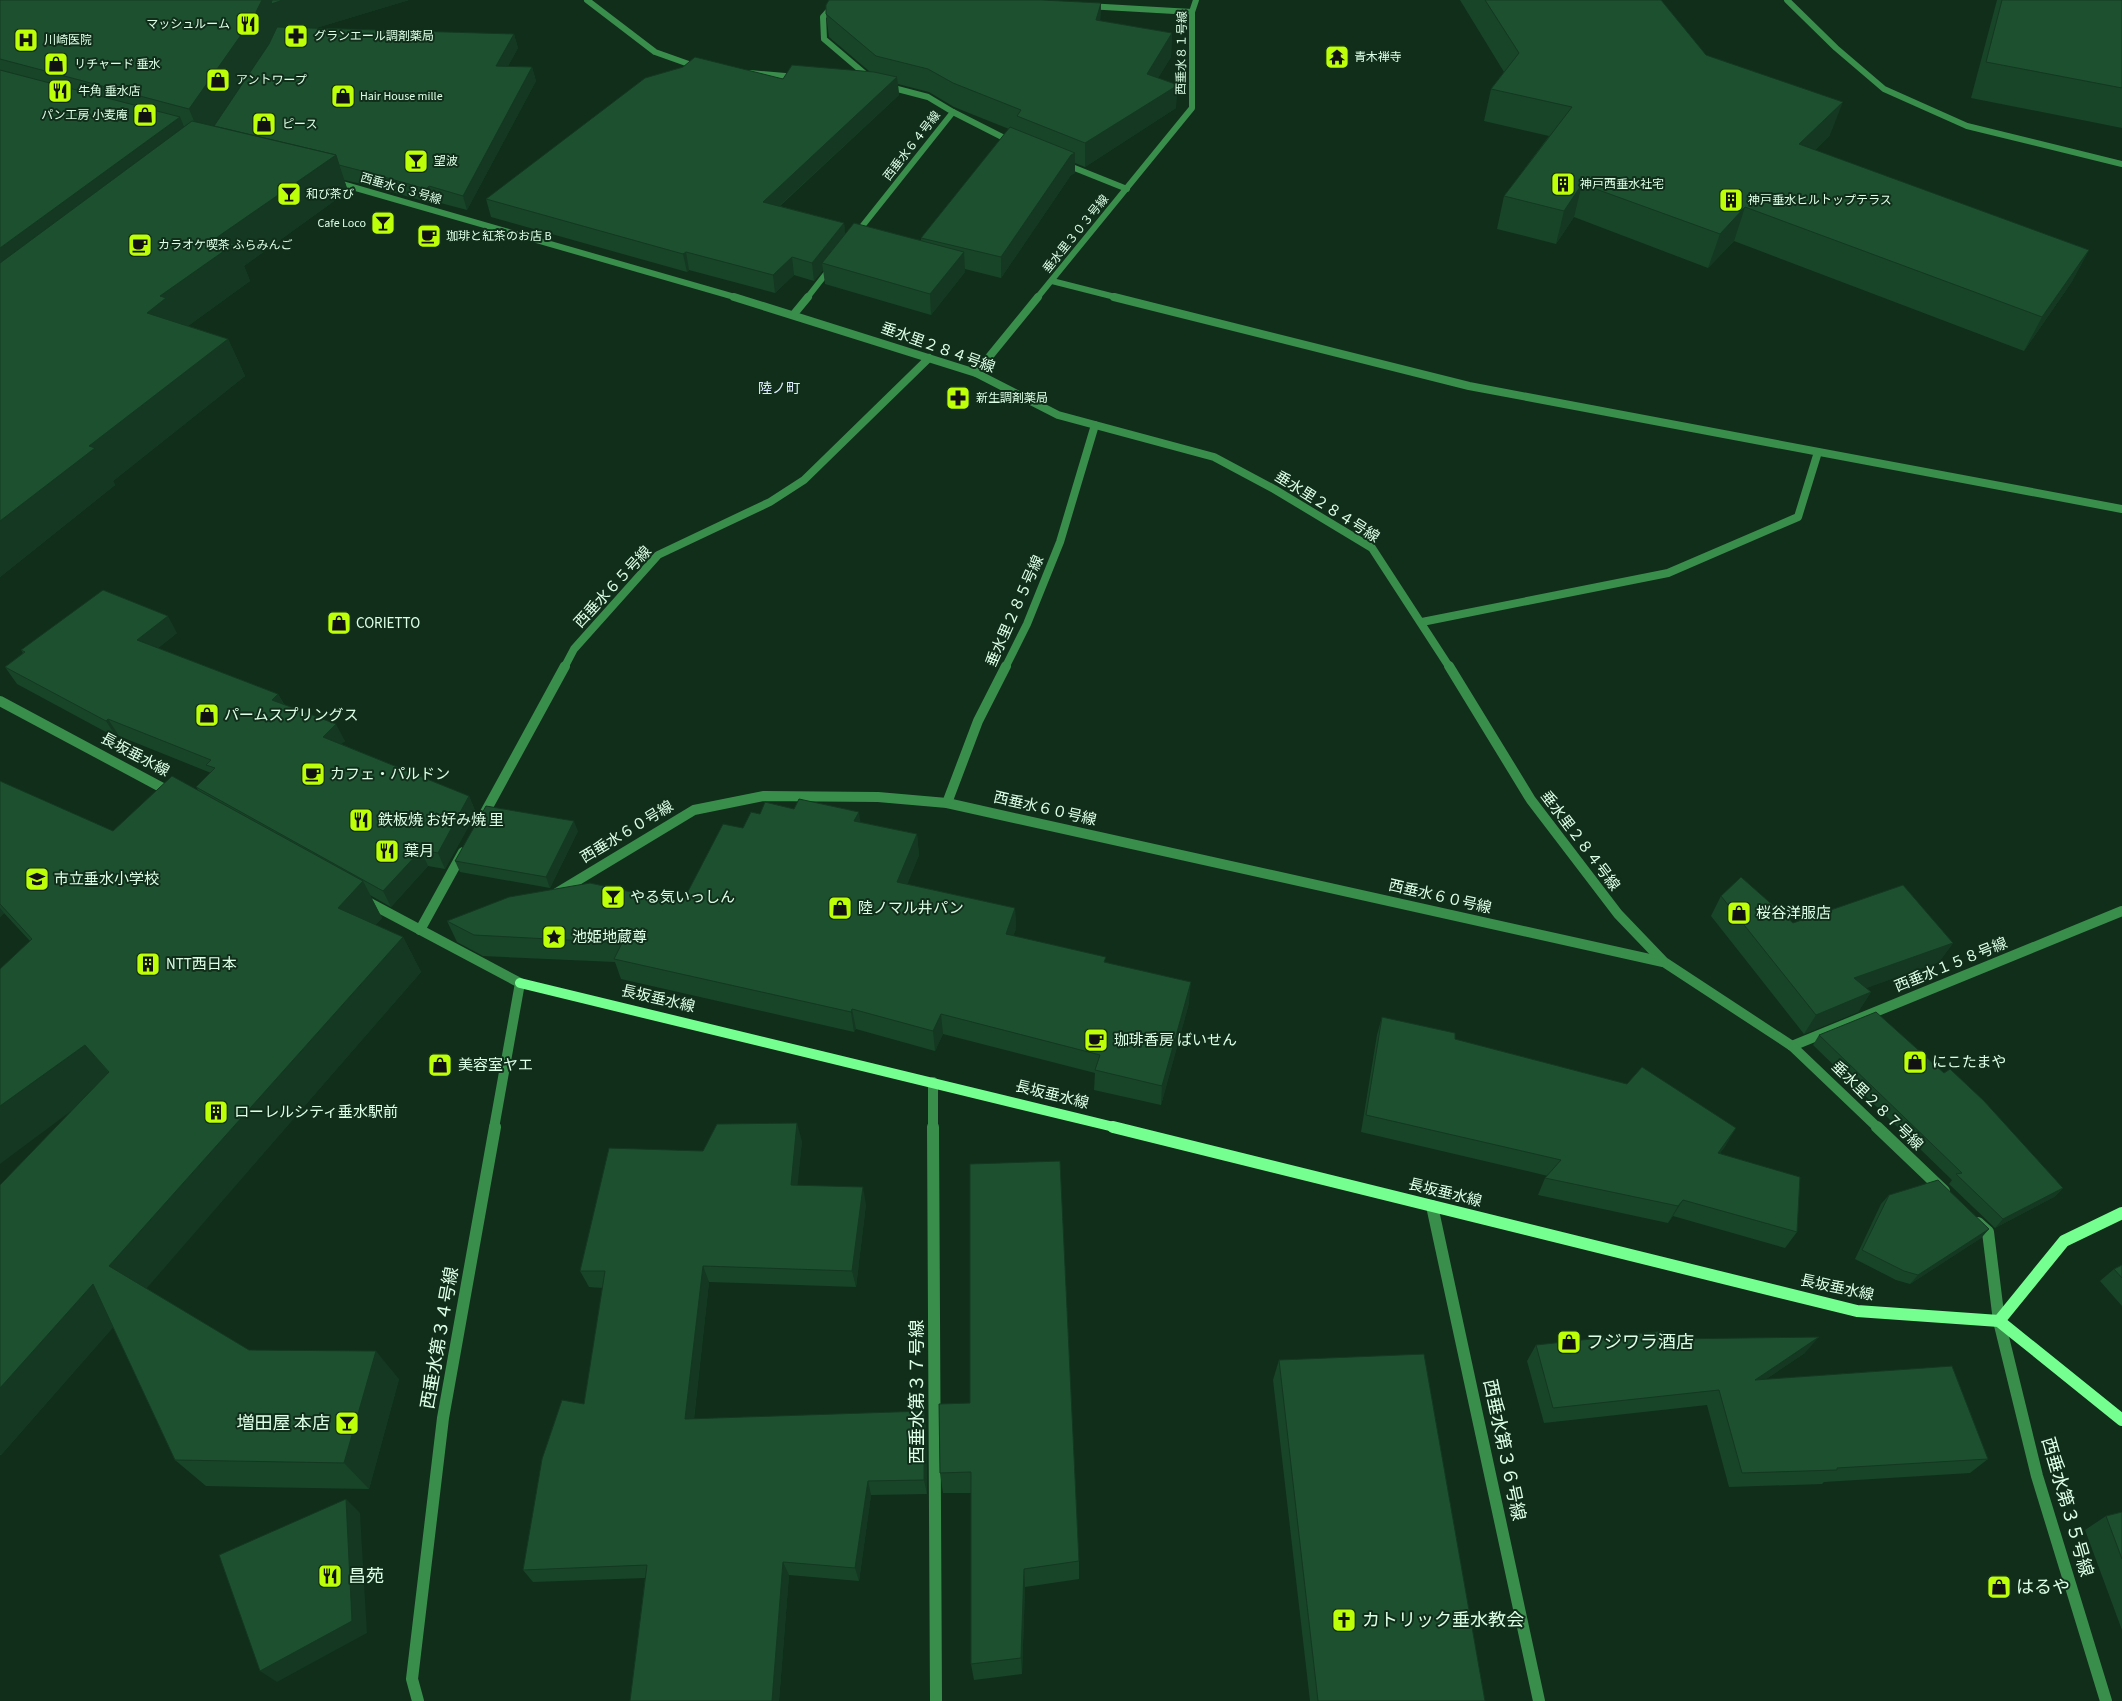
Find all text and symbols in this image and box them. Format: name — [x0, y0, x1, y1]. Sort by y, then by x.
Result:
restaurant icon: マッシュルーム — [235, 11, 261, 37]
street label: 西垂水８１号線 — [1173, 11, 1191, 95]
place label: マッシュルーム — [146, 16, 230, 33]
pharmacy icon: グランエール調剤薬局 — [283, 23, 309, 49]
hospital icon: 川崎医院 — [13, 27, 39, 53]
place label: グランエール調剤薬局 — [314, 28, 434, 45]
place label: 川崎医院 — [44, 32, 92, 49]
temple icon: 青木禅寺 — [1324, 44, 1350, 70]
place label: 青木禅寺 — [1354, 49, 1402, 66]
shop icon: リチャード 垂水 — [43, 51, 69, 77]
place label: リチャード 垂水 — [74, 56, 160, 73]
shop icon: アントワープ — [205, 67, 231, 93]
place label: アントワープ — [236, 72, 307, 89]
restaurant icon: 牛角 垂水店 — [47, 78, 73, 104]
place label: 牛角 垂水店 — [78, 83, 140, 100]
shop icon: Hair House mille — [330, 83, 356, 109]
place label: Hair House mille — [360, 88, 443, 105]
shop icon: パン工房 小麦庵 — [132, 102, 158, 128]
place label: パン工房 小麦庵 — [41, 107, 128, 124]
street label: 西垂水６４号線 — [879, 108, 945, 184]
shop icon: ピース — [251, 111, 277, 137]
place label: ピース — [282, 116, 317, 133]
bar icon: 望波 — [403, 148, 429, 174]
place label: 望波 — [434, 153, 458, 170]
street label: 西垂水６３号線 — [358, 169, 444, 209]
building icon: 神戸西垂水社宅 — [1550, 171, 1576, 197]
place label: 神戸西垂水社宅 — [1580, 176, 1664, 193]
bar icon: 和び茶び — [276, 181, 302, 207]
place label: 和び茶び — [306, 186, 354, 203]
building icon: 神戸垂水ヒルトップテラス — [1718, 187, 1744, 213]
street label: 垂水里３０３号線 — [1039, 191, 1113, 277]
place label: 神戸垂水ヒルトップテラス — [1748, 192, 1892, 209]
bar icon: Cafe Loco — [370, 210, 396, 236]
place label: Cafe Loco — [317, 215, 366, 232]
cafe icon: 珈琲と紅茶のお店 B — [416, 223, 442, 249]
place label: 珈琲と紅茶のお店 B — [446, 228, 551, 245]
cafe icon: カラオケ喫茶 ふらみんご — [127, 232, 153, 258]
place label: カラオケ喫茶 ふらみんご — [158, 237, 292, 254]
street label: 垂水里２８４号線 — [878, 318, 998, 378]
district label: 陸ノ町 — [758, 379, 800, 399]
pharmacy icon: 新生調剤薬局 — [945, 385, 971, 411]
place label: 新生調剤薬局 — [976, 390, 1048, 407]
street label: 垂水里２８４号線 — [1271, 466, 1383, 548]
street label: 西垂水６５号線 — [570, 541, 656, 633]
street label: 垂水里２８５号線 — [981, 552, 1049, 670]
shop icon: CORIETTO — [326, 610, 352, 636]
place label: CORIETTO — [356, 613, 420, 634]
shop icon: パームスプリングス — [194, 702, 220, 728]
place label: パームスプリングス — [224, 705, 359, 726]
street label: 長坂垂水線 — [97, 728, 173, 782]
cafe icon: カフェ・パルドン — [300, 761, 326, 787]
place label: カフェ・パルドン — [330, 764, 450, 785]
street label: 西垂水６０号線 — [991, 787, 1099, 831]
street label: 垂水里２８４号線 — [1536, 787, 1624, 895]
street label: 西垂水６０号線 — [577, 796, 677, 868]
restaurant icon: 鉄板焼 お好み焼 里 — [348, 807, 374, 833]
place label: 鉄板焼 お好み焼 里 — [378, 810, 504, 831]
restaurant icon: 葉月 — [374, 838, 400, 864]
place label: 葉月 — [404, 841, 434, 862]
school or university icon: 市立垂水小学校 — [24, 866, 50, 892]
place label: 市立垂水小学校 — [54, 869, 159, 890]
street label: 西垂水６０号線 — [1386, 875, 1494, 919]
bar icon: やる気いっしん — [600, 884, 626, 910]
place label: やる気いっしん — [630, 887, 735, 908]
shop icon: 陸ノマル井パン — [827, 895, 853, 921]
place label: 陸ノマル井パン — [858, 898, 964, 919]
shop icon: 桜谷洋服店 — [1726, 900, 1752, 926]
place label: 桜谷洋服店 — [1756, 903, 1831, 924]
place icon: 池姫地蔵尊 — [541, 924, 567, 950]
place label: 池姫地蔵尊 — [572, 927, 647, 948]
street label: 西垂水１５８号線 — [1891, 933, 2011, 997]
building icon: NTT西日本 — [135, 951, 161, 977]
place label: NTT西日本 — [166, 954, 237, 975]
street label: 長坂垂水線 — [619, 980, 697, 1018]
cafe icon: 珈琲香房 ばいせん — [1083, 1027, 1109, 1053]
place label: 珈琲香房 ばいせん — [1114, 1030, 1237, 1051]
shop icon: にこたまや — [1902, 1049, 1928, 1075]
shop icon: 美容室ヤエ — [427, 1052, 453, 1078]
place label: にこたまや — [1932, 1052, 2006, 1073]
place label: 美容室ヤエ — [458, 1055, 533, 1076]
street label: 垂水里２８７号線 — [1827, 1057, 1927, 1155]
street label: 長坂垂水線 — [1013, 1076, 1091, 1114]
building icon: ローレルシティ垂水駅前 — [203, 1099, 229, 1125]
place label: ローレルシティ垂水駅前 — [234, 1102, 398, 1123]
street label: 長坂垂水線 — [1406, 1174, 1484, 1212]
street label: 西垂水第３４号線 — [415, 1265, 465, 1411]
street label: 長坂垂水線 — [1798, 1270, 1876, 1306]
street label: 西垂水第３７号線 — [905, 1320, 930, 1464]
shop icon: フジワラ酒店 — [1556, 1329, 1582, 1355]
place label: フジワラ酒店 — [1586, 1330, 1694, 1355]
street label: 西垂水第３６号線 — [1477, 1377, 1531, 1523]
bar icon: 増田屋 本店 — [334, 1410, 360, 1436]
place label: 増田屋 本店 — [236, 1411, 330, 1436]
street label: 西垂水第３５号線 — [2035, 1434, 2099, 1580]
restaurant icon: 昌苑 — [317, 1563, 343, 1589]
place label: 昌苑 — [348, 1564, 384, 1589]
shop icon: はるや — [1986, 1574, 2012, 1600]
place label: はるや — [2016, 1575, 2070, 1600]
church icon: カトリック垂水教会 — [1331, 1607, 1357, 1633]
place label: カトリック垂水教会 — [1362, 1608, 1524, 1633]

